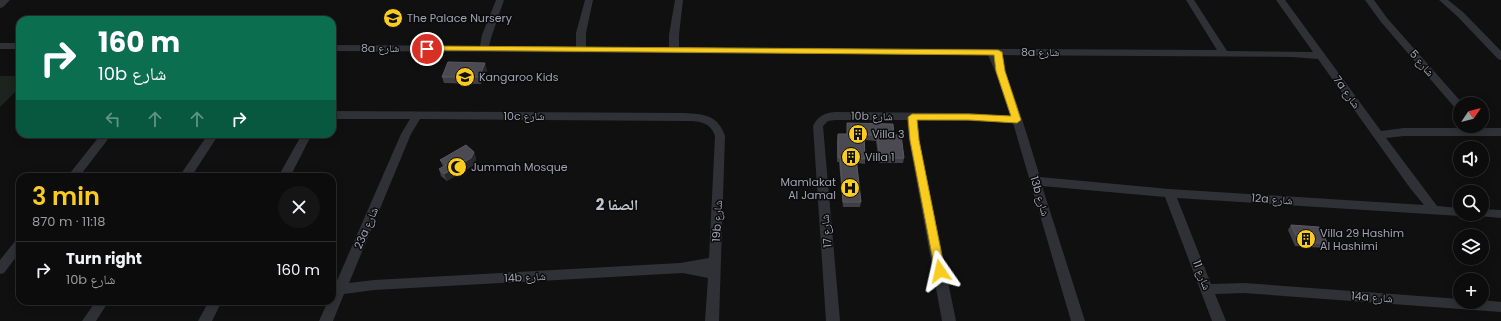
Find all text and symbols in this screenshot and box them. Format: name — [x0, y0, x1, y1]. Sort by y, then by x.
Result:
school or university icon: The Palace Nursery — [382, 7, 404, 29]
place label: The Palace Nursery — [407, 10, 513, 26]
text: 160 m — [98, 23, 180, 62]
icon: right — [32, 32, 84, 84]
pin — [410, 32, 444, 66]
icon: arrive — [416, 38, 438, 60]
street label: 8a شارع — [361, 40, 399, 56]
street label: 8a شارع — [1021, 44, 1059, 60]
street label: شارع 5 — [1406, 46, 1438, 80]
text: 10b شارع — [98, 61, 166, 86]
school or university icon: Kangaroo Kids — [454, 66, 476, 88]
place label: Kangaroo Kids — [479, 69, 559, 85]
street label: 7a شارع — [1330, 72, 1364, 112]
north arrow — [1453, 97, 1489, 133]
map controls — [1453, 97, 1489, 309]
icon: left — [102, 108, 124, 130]
icon: ahead — [144, 108, 166, 130]
icon: ahead — [186, 108, 208, 130]
icon: right — [228, 108, 250, 130]
street label: 10c شارع — [504, 108, 544, 124]
street label: 10b شارع — [851, 108, 893, 124]
building icon: Villa 3 — [847, 123, 869, 145]
place label: Villa 3 — [872, 126, 904, 142]
button: sound — [1453, 141, 1489, 177]
building icon: Villa 1 — [840, 146, 862, 168]
place label: Villa 1 — [865, 149, 894, 165]
mosque icon: Jummah Mosque — [446, 156, 468, 178]
place label: Jummah Mosque — [471, 159, 568, 175]
place label: Mamlakat Al Jamal — [781, 174, 836, 203]
street label: 13b شارع — [1026, 174, 1054, 218]
hospital icon: Mamlakat Al Jamal — [839, 177, 861, 199]
text: 3 min — [32, 180, 100, 213]
button: search — [1453, 185, 1489, 221]
button: close — [278, 186, 320, 228]
street label: 12a شارع — [1251, 190, 1293, 208]
district label: الصفا 2 — [596, 194, 638, 215]
street label: 19b شارع — [708, 200, 726, 242]
street label: 23a شارع — [350, 205, 382, 251]
text: 870 m · 11:18 — [32, 212, 105, 231]
street label: شارع 17 — [817, 214, 835, 248]
place label: Villa 29 Hashim Al Hashimi — [1320, 225, 1404, 254]
building icon: Villa 29 Hashim Al Hashimi — [1295, 228, 1317, 250]
button: layers — [1453, 229, 1489, 265]
text: Turn right — [66, 248, 142, 269]
position arrow — [919, 250, 961, 292]
street label: شارع 11 — [1189, 258, 1215, 292]
icon: right — [32, 259, 54, 281]
text: 160 m — [277, 259, 320, 280]
street label: 14b شارع — [504, 268, 546, 286]
text: 10b شارع — [66, 270, 115, 289]
button: + — [1453, 273, 1489, 309]
street label: 14a شارع — [1351, 288, 1393, 306]

